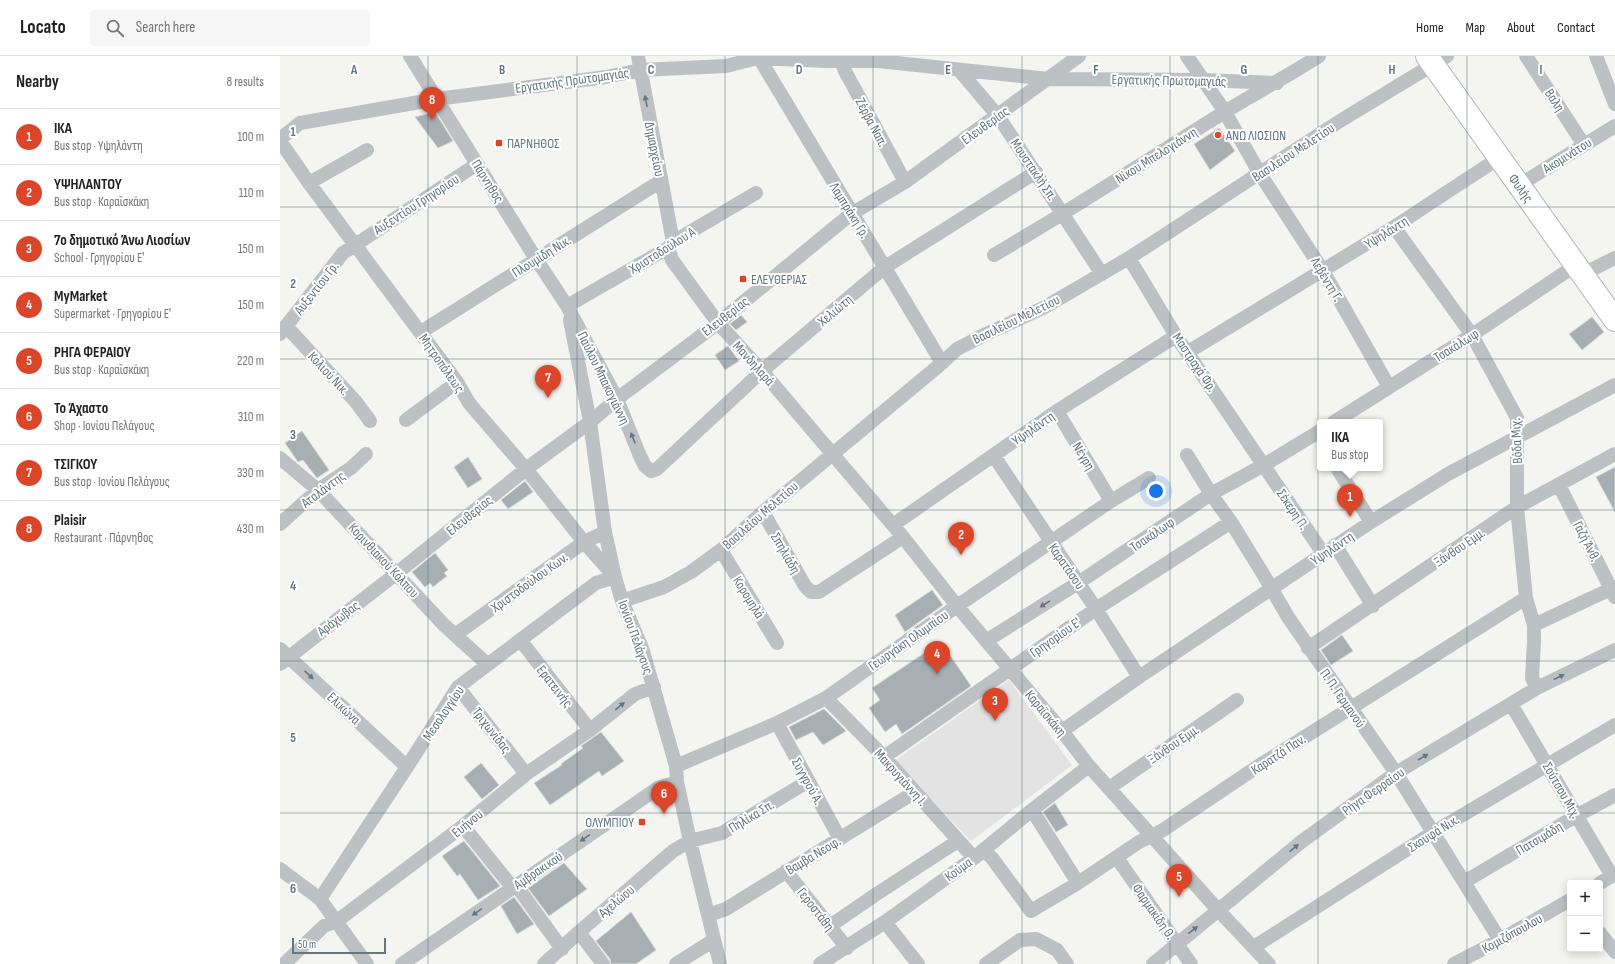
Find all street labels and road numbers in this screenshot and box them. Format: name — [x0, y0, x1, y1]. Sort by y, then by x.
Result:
street label: Εργατικής Πρωτομαγιάς — [514, 64, 630, 97]
street label: Εργατικής Πρωτομαγιάς — [1111, 71, 1226, 90]
street label: Βαλη — [1541, 86, 1568, 115]
street label: Ζέρβα Ναπ. — [852, 95, 891, 149]
street label: Ελευθερίας — [958, 102, 1012, 148]
street label: Βασιλείου Μελετίου — [1249, 119, 1338, 185]
street label: Δημαρχείου — [641, 120, 668, 178]
street label: Νίκου Μπελογιάννη — [1112, 124, 1200, 187]
street label: Ακομινάτου — [1539, 134, 1595, 178]
street label: Μουστακλή Σπ. — [1007, 135, 1060, 203]
street label: Πάρνηθος — [468, 156, 507, 206]
street label: Αυξεντίου Γρηγορίου — [370, 171, 462, 239]
street label: Φυλής — [1504, 171, 1537, 206]
street label: Λαμπράκη Γρ. — [825, 179, 873, 241]
street label: Υψηλάντη — [1361, 212, 1411, 252]
street label: Χριστοδούλου Α — [625, 223, 699, 278]
street label: Πλουμίδη Νικ. — [509, 232, 574, 281]
street label: Λεβέντη Γ. — [1306, 253, 1346, 304]
street label: Αυξεντίου Γρ. — [290, 258, 342, 319]
street label: Χελιώτη — [814, 291, 856, 330]
street label: Βασιλείου Μελετίου — [970, 291, 1063, 348]
street label: Ελευθερίας — [699, 293, 752, 340]
street label: Τσακάλωφ — [1430, 325, 1482, 366]
street label: Παύλου Μπακογιάννη — [574, 329, 633, 428]
street label: Μαστραχά Φρ. — [1169, 330, 1220, 395]
street label: Μητροπόλεως — [415, 331, 468, 396]
street label: Μανδηλαρά — [729, 337, 778, 389]
street label: Κολιού Νικ. — [304, 348, 353, 399]
street label: Υψηλάντη — [1009, 408, 1058, 449]
street label: Βόδα Μιχ. — [1507, 418, 1526, 464]
street label: Νέγρη — [1069, 439, 1099, 473]
street label: Αταλάντης — [297, 467, 349, 512]
street label: Βασιλείου Μελετίου — [719, 478, 802, 553]
street label: Σέκερη Π. — [1273, 486, 1312, 533]
street label: Ελευθερίας — [443, 492, 496, 539]
street label: Τσακάλωφ — [1127, 513, 1178, 555]
street label: Γαζή Άνθ. — [1569, 518, 1604, 564]
street label: Κορινθιακού Κόλπου — [345, 519, 423, 601]
street label: Ξάνθου Εμμ. — [1431, 524, 1488, 571]
street label: Υψηλάντη — [1308, 528, 1357, 569]
street label: Σπηλιάδη — [767, 530, 804, 577]
street label: Καρατάσου — [1045, 540, 1089, 593]
street label: Χριστοδούλου Κων. — [487, 549, 571, 617]
street label: Κορομηλά — [729, 573, 768, 622]
street label: Αράχωβας — [313, 597, 363, 640]
street label: Ιονίου Πελάγους — [614, 598, 657, 676]
street label: Γεωργάκη Ολυμπίου — [865, 607, 952, 674]
street label: Γρηγορίου Ε' — [1027, 614, 1084, 661]
street label: Ερατεινής — [533, 662, 576, 711]
street label: Π. Π. Γερμανού — [1316, 666, 1369, 731]
street label: Μεσολογγίου — [419, 683, 468, 744]
street label: Καραϊσκάκη — [1021, 687, 1070, 740]
street label: Ελικώνα — [323, 689, 364, 728]
street label: Τριχωνίδας — [468, 704, 515, 757]
street label: Ξάνθου Εμμ. — [1145, 721, 1202, 768]
street label: Καρατζά Παν. — [1248, 731, 1309, 778]
street label: Μακρυγιάννη Ι. — [871, 745, 931, 809]
street label: Συγγρού Α. — [788, 755, 827, 807]
street label: Σούτσου Μιχ. — [1539, 759, 1584, 821]
street label: Ρήγα Φερραίου — [1339, 764, 1408, 819]
street label: Πηλίκα Σπ. — [726, 796, 777, 837]
street label: Ευήνου — [448, 806, 486, 841]
street label: Σκουφά Νικ. — [1405, 811, 1462, 856]
street label: Πατσιμάδη — [1513, 818, 1566, 859]
street label: Βαμβα Νεοφ. — [783, 832, 844, 878]
street label: Αμβρακικού — [510, 848, 566, 894]
street label: Κούμα — [941, 854, 975, 885]
street label: Φαρμακίδη Θ. — [1128, 880, 1179, 942]
street label: Αχελώου — [594, 881, 638, 922]
street label: Γεροστάθη — [793, 884, 838, 934]
street label: Κομιζόπουλου — [1479, 910, 1545, 957]

